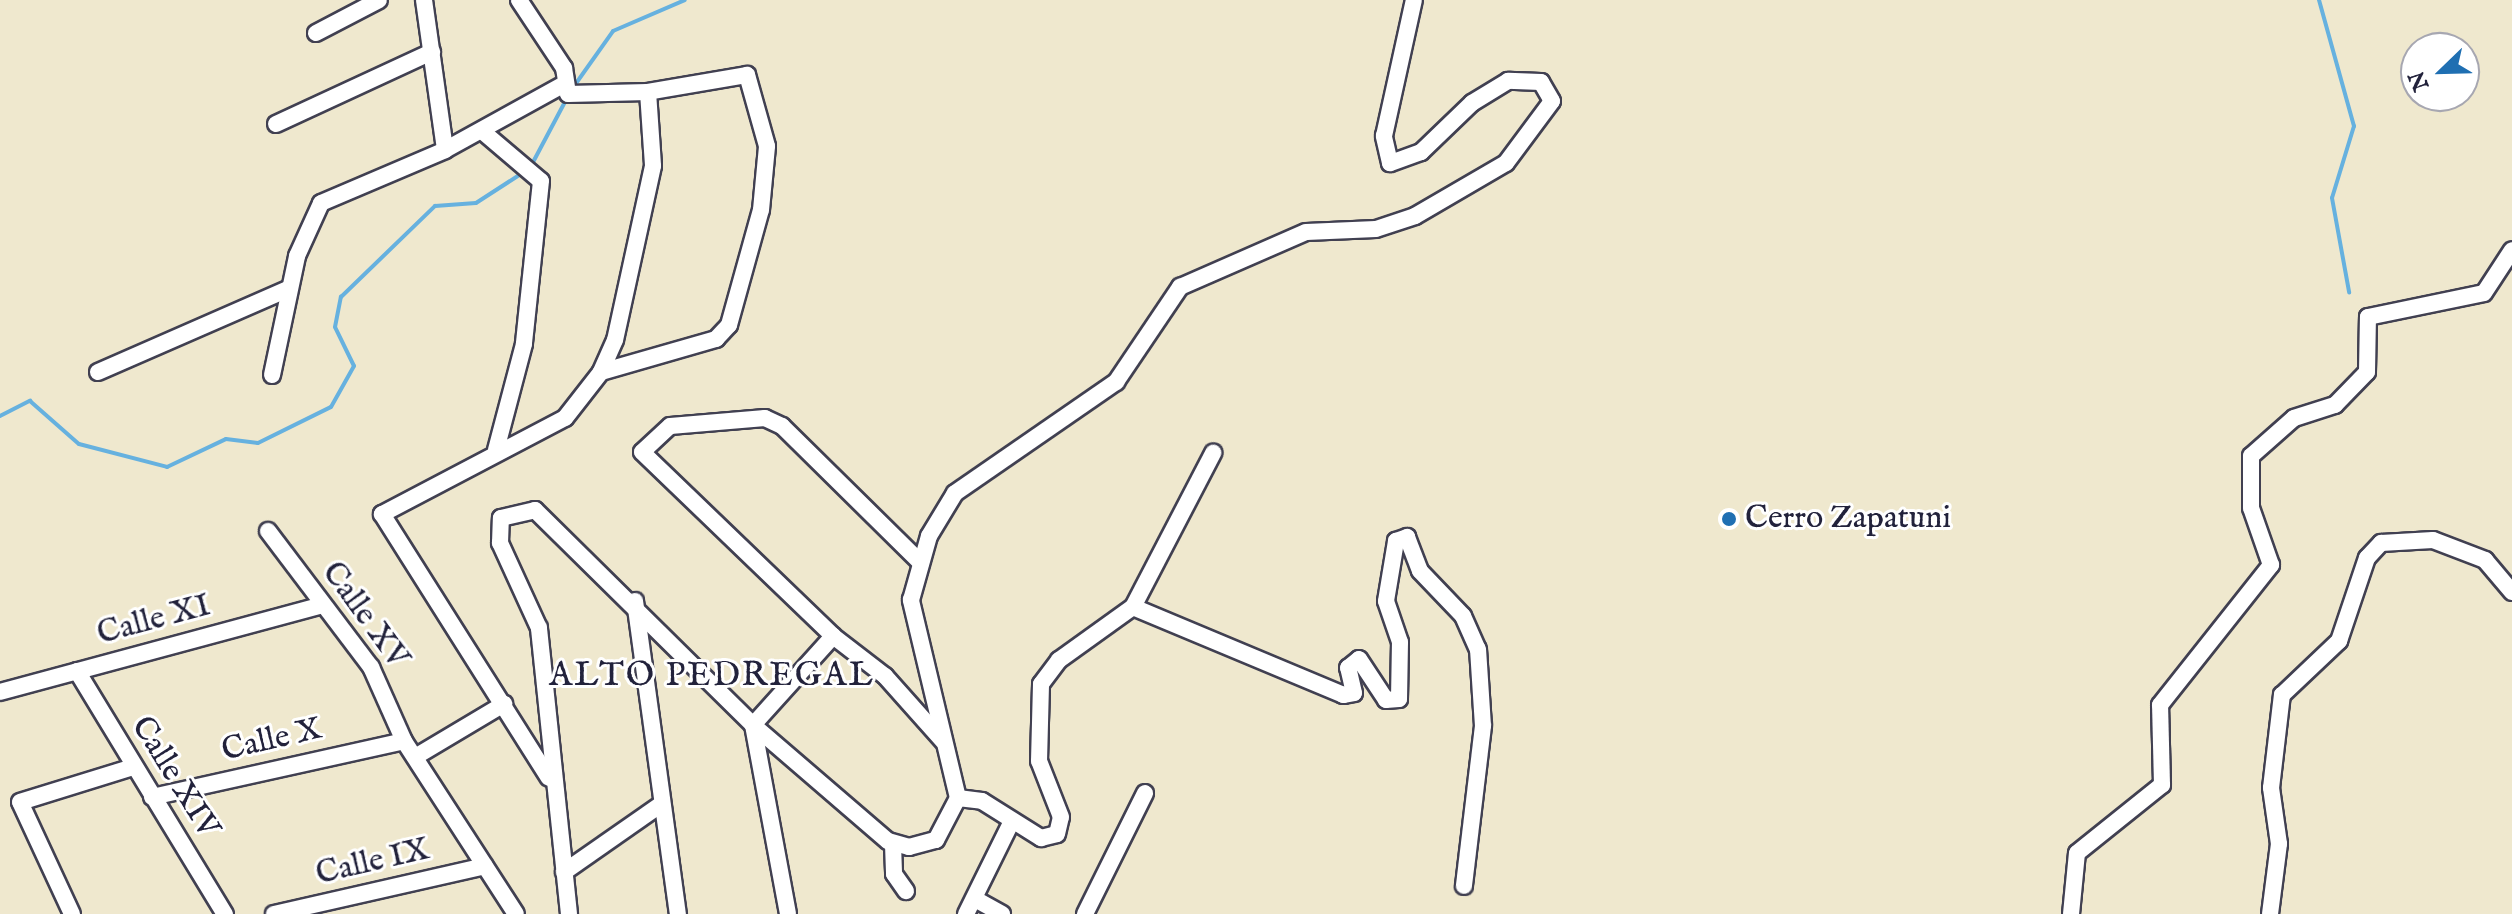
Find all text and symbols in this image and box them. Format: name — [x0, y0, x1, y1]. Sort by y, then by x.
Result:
north arrow — [2400, 32, 2480, 112]
text: N — [2403, 66, 2436, 95]
place label: Cerro Zapatuni — [1745, 500, 1951, 538]
marker: Cerro Zapatuni — [1720, 510, 1738, 528]
street label: Calle XV — [312, 555, 416, 677]
street label: Calle XI — [93, 588, 215, 654]
district label: ALTO PEDREGAL — [549, 656, 875, 696]
street label: Calle XIV — [122, 710, 226, 846]
street label: Calle X — [218, 711, 326, 771]
street label: Calle IX — [312, 831, 434, 895]

